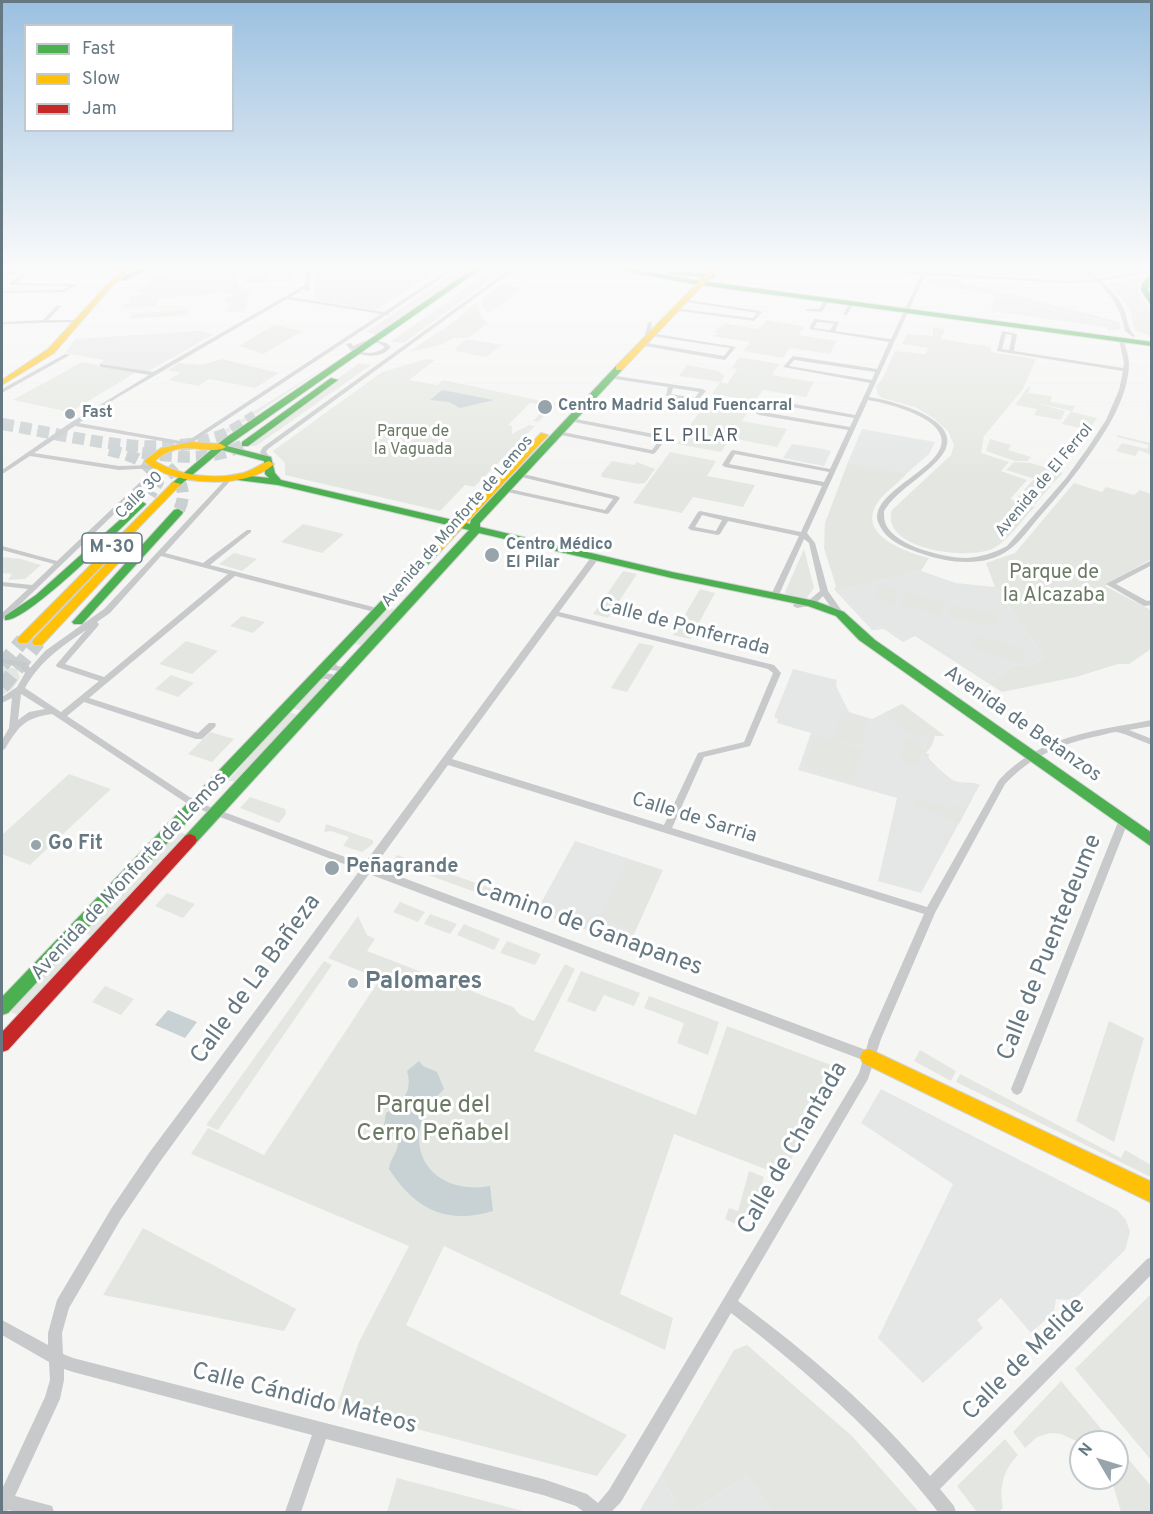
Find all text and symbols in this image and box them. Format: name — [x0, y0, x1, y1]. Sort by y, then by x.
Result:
legend — [24, 24, 234, 132]
text: Fast — [82, 38, 115, 61]
text: Slow — [82, 68, 120, 91]
text: Jam — [82, 98, 117, 121]
place label: Centro Madrid Salud Fuencarral — [558, 397, 793, 417]
marker: Centro Madrid Salud Fuencarral — [536, 398, 554, 416]
place label: Fast — [82, 404, 113, 424]
marker: Fast — [63, 407, 77, 421]
street label: Avenida de El Ferrol — [992, 421, 1098, 541]
park label: Parque de la Vaguada — [374, 423, 452, 461]
district label: EL PILAR — [652, 426, 740, 448]
street label: Avenida de Monforte de Lemos — [378, 432, 538, 612]
street label: Calle 30 — [112, 468, 168, 524]
road number: M-30 — [82, 533, 142, 563]
place label: Centro Médico El Pilar — [506, 536, 613, 574]
marker: Centro Médico El Pilar — [483, 546, 501, 564]
park label: Parque de la Alcazaba — [1003, 562, 1105, 609]
street label: Calle de Ponferrada — [596, 594, 772, 662]
street label: Avenida de Betanzos — [939, 662, 1105, 788]
street label: Avenida de Monforte de Lemos — [27, 768, 233, 986]
street label: Calle de Sarria — [628, 789, 760, 849]
street label: Calle de Puentedeume — [992, 831, 1110, 1065]
place label: Go Fit — [48, 833, 103, 857]
marker: Go Fit — [29, 838, 43, 852]
place label: Peñagrande — [346, 856, 458, 880]
marker: Peñagrande — [323, 859, 341, 877]
street label: Camino de Ganapanes — [470, 874, 706, 984]
street label: Calle de La Bañeza — [186, 889, 328, 1071]
place label: Palomares — [365, 969, 482, 997]
marker: Palomares — [346, 976, 360, 990]
street label: Calle de Chantada — [733, 1058, 855, 1240]
park label: Parque del Cerro Peñabel — [356, 1093, 510, 1149]
street label: Calle de Melide — [957, 1292, 1093, 1428]
street label: Calle Cándido Mateos — [189, 1358, 419, 1442]
north arrow — [1069, 1430, 1129, 1490]
text: N — [1075, 1439, 1098, 1461]

